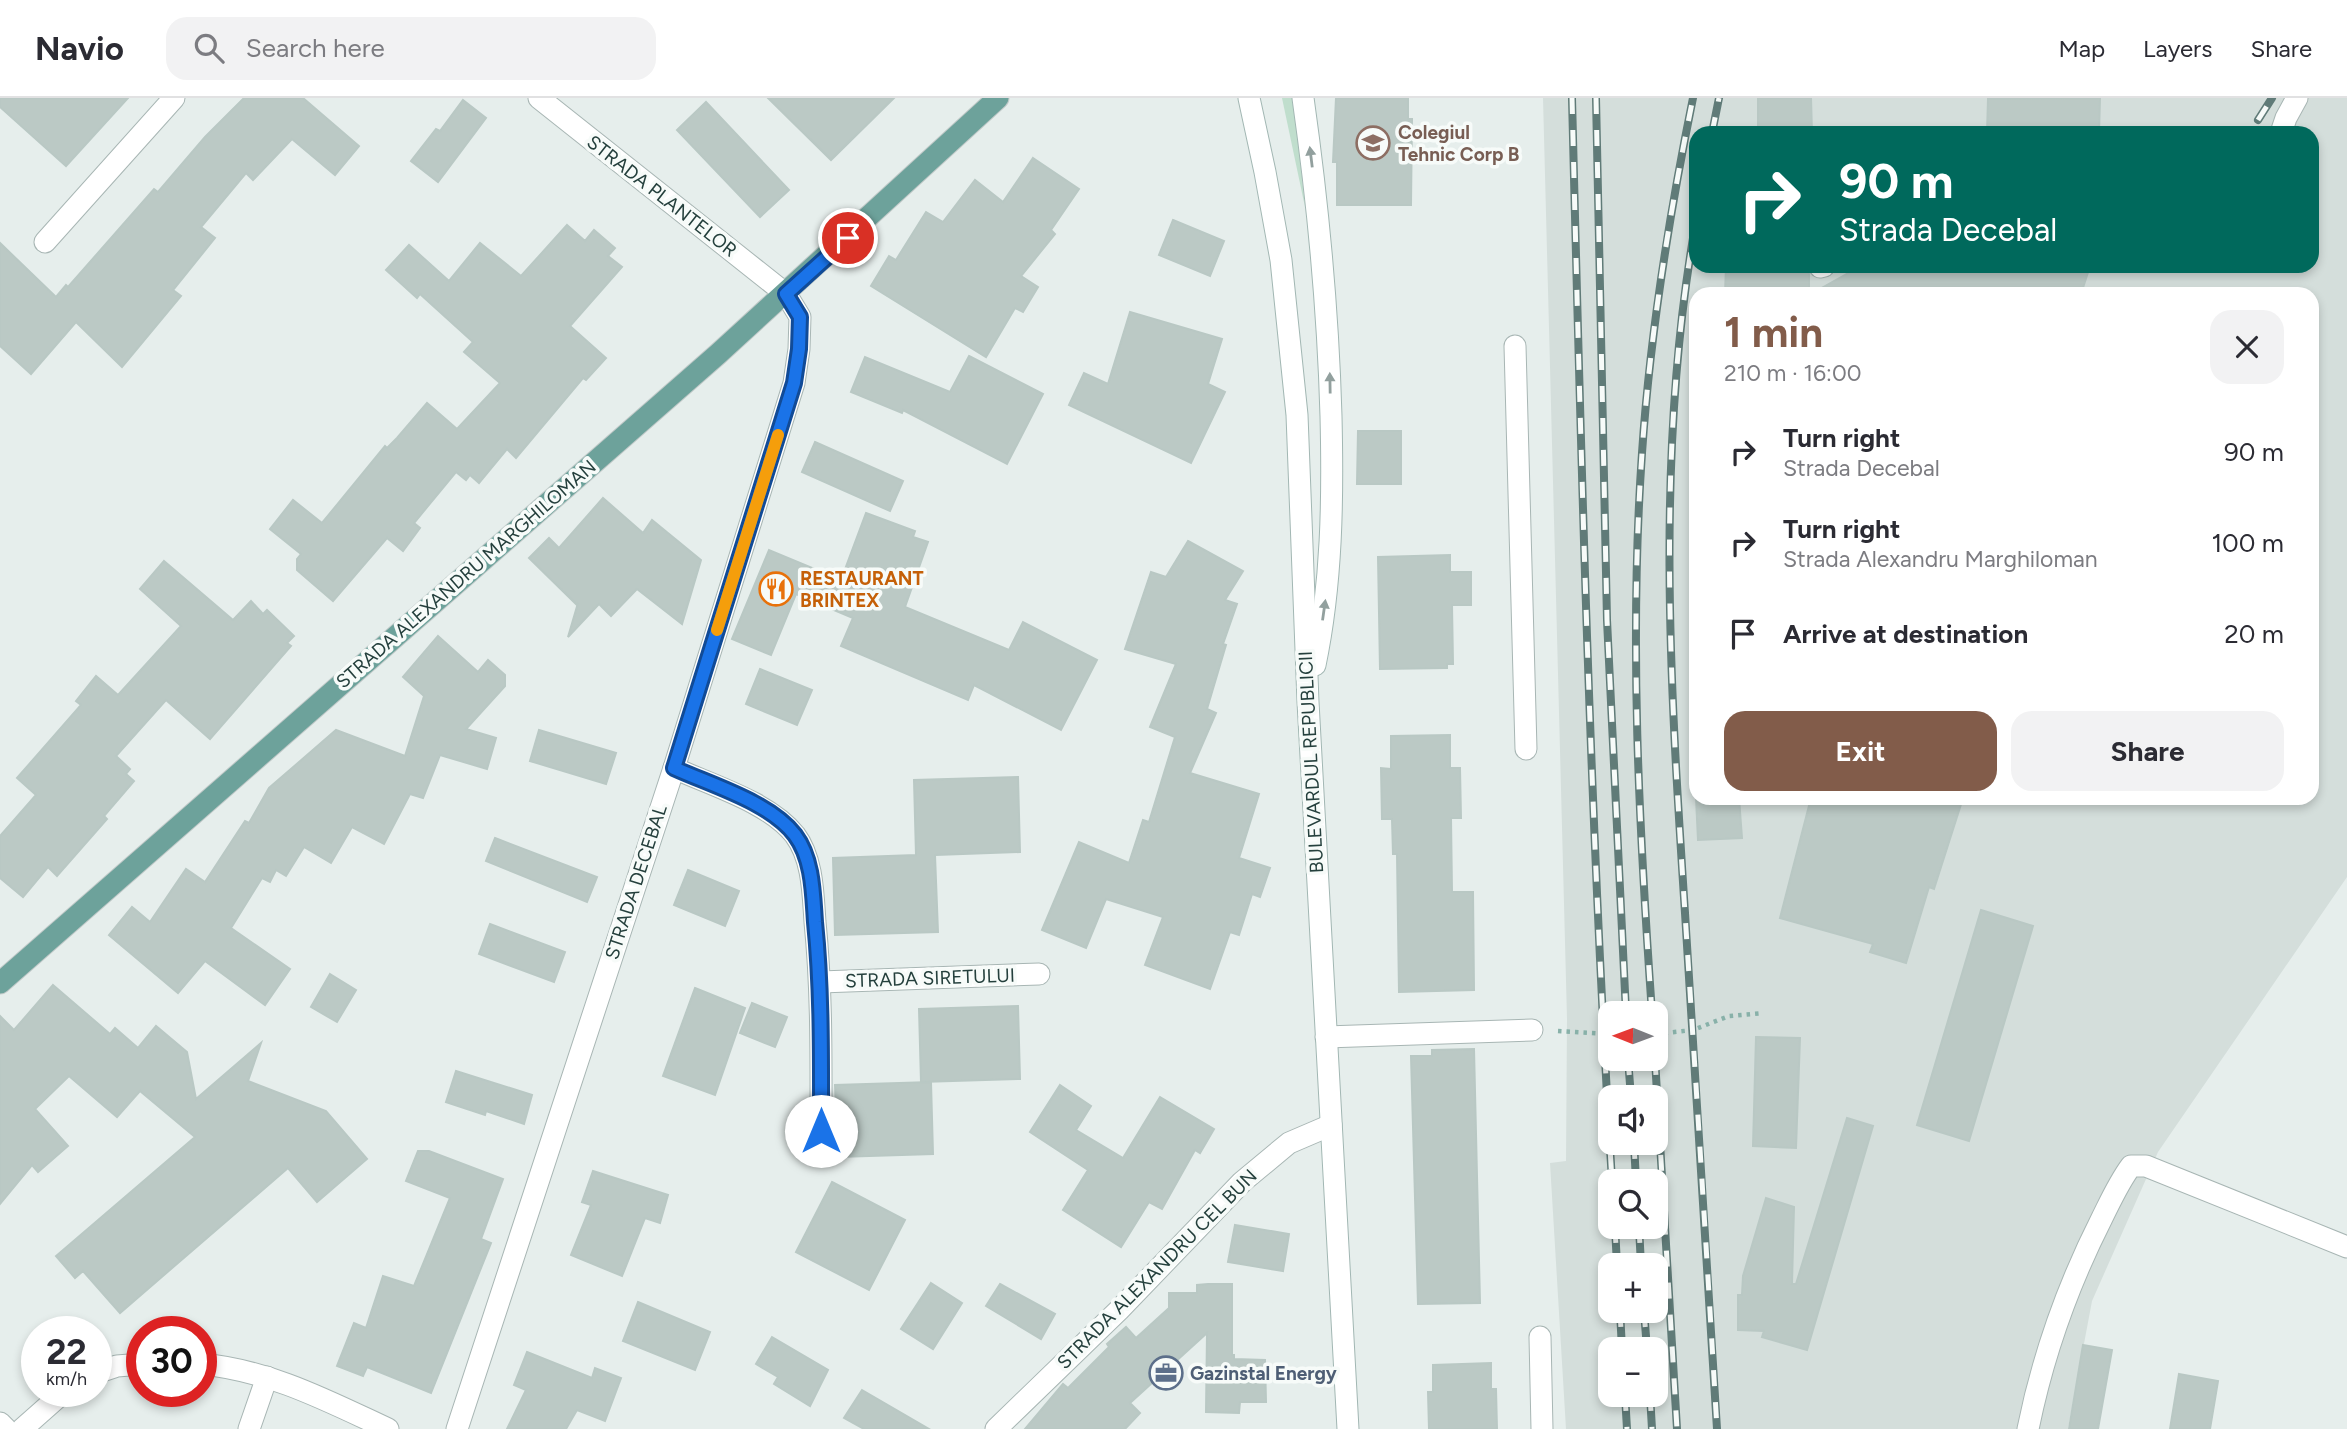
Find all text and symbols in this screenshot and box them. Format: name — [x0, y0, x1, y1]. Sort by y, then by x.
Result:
search box — [166, 17, 656, 80]
text: Navio — [35, 29, 124, 68]
icon: search — [190, 29, 228, 67]
text: Search here — [246, 32, 385, 64]
text: Map — [2058, 34, 2105, 63]
text: Layers — [2143, 34, 2212, 63]
text: Share — [2250, 34, 2312, 63]
place label: Colegiul Tehnic Corp B — [1398, 121, 1519, 166]
school or university icon: Colegiul Tehnic Corp B — [1354, 124, 1392, 162]
street label: STRADA PLANTELOR — [582, 130, 742, 262]
one-way arrow — [1306, 145, 1317, 167]
text: 90 m — [1839, 151, 1954, 210]
icon: right — [1724, 154, 1815, 245]
pin — [818, 208, 878, 268]
text: Strada Decebal — [1839, 211, 2057, 249]
icon: arrive — [829, 219, 867, 257]
text: 1 min — [1724, 307, 1823, 358]
button: close — [2210, 310, 2284, 384]
text: 210 m · 16:00 — [1724, 359, 1861, 387]
one-way arrow — [1324, 372, 1336, 394]
text: Turn right — [1783, 422, 1900, 454]
icon: right — [1724, 433, 1762, 471]
text: 90 m — [2224, 436, 2284, 468]
text: Strada Decebal — [1783, 454, 1940, 482]
street label: STRADA ALEXANDRU MARGHILOMAN — [331, 455, 601, 693]
text: Turn right — [1783, 513, 1900, 545]
icon: right — [1724, 524, 1762, 562]
text: 100 m — [2211, 527, 2284, 559]
text: Strada Alexandru Marghiloman — [1783, 545, 2098, 573]
place label: RESTAURANT BRINTEX — [800, 567, 924, 612]
restaurant icon: RESTAURANT BRINTEX — [757, 570, 795, 608]
one-way arrow — [1319, 599, 1330, 621]
icon: arrive — [1724, 615, 1762, 653]
text: Arrive at destination — [1783, 618, 2028, 650]
text: 20 m — [2224, 618, 2284, 650]
street label: BULEVARDUL REPUBLICII — [1294, 650, 1328, 874]
button: Exit — [1724, 711, 1997, 791]
button: Share — [2011, 711, 2284, 791]
street label: STRADA DECEBAL — [600, 802, 672, 962]
street label: STRADA SIRETULUI — [845, 964, 1015, 992]
north arrow — [1598, 1001, 1668, 1071]
map controls — [1598, 1001, 1668, 1407]
button: sound — [1598, 1085, 1668, 1155]
position arrow — [784, 1094, 858, 1168]
street label: STRADA ALEXANDRU CEL BUN — [1052, 1164, 1262, 1374]
button: search — [1598, 1169, 1668, 1239]
button: + — [1598, 1253, 1668, 1323]
speed limit sign: 30 — [126, 1316, 217, 1407]
text: 22 — [46, 1331, 87, 1373]
button: − — [1598, 1337, 1668, 1407]
office icon: Gazinstal Energy — [1147, 1354, 1185, 1392]
place label: Gazinstal Energy — [1190, 1362, 1337, 1385]
text: km/h — [46, 1368, 87, 1390]

